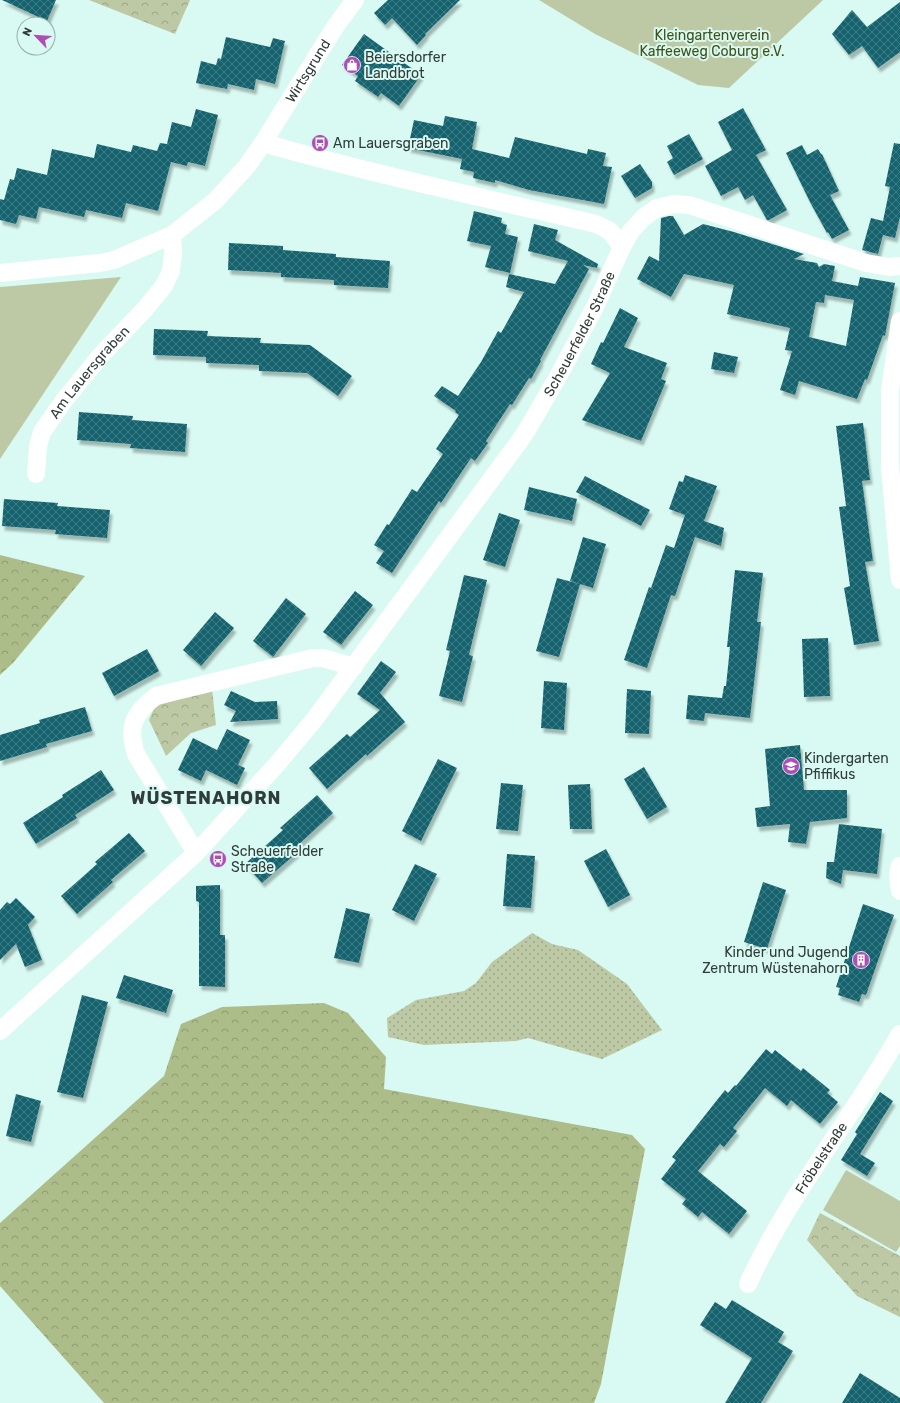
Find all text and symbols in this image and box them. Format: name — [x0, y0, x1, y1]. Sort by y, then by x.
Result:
north arrow — [16, 16, 56, 56]
text: N — [20, 26, 35, 38]
park label: Kleingartenverein Kaffeeweg Coburg e.V. — [640, 27, 784, 60]
street label: Wirtsgrund — [282, 36, 334, 106]
place label: Beiersdorfer Landbrot — [365, 49, 447, 82]
shop icon: Beiersdorfer Landbrot — [342, 55, 362, 75]
bus stop icon: Am Lauersgraben — [310, 133, 330, 153]
place label: Am Lauersgraben — [333, 135, 449, 152]
street label: Scheuerfelder Straße — [540, 269, 619, 400]
street label: Am Lauersgraben — [46, 323, 133, 422]
place label: Kindergarten Pfiffikus — [804, 750, 889, 783]
school or university icon: Kindergarten Pfiffikus — [781, 756, 801, 776]
district label: WÜSTENAHORN — [130, 787, 282, 809]
place label: Scheuerfelder Straße — [231, 843, 324, 876]
bus stop icon: Scheuerfelder Straße — [208, 849, 228, 869]
place label: Kinder und Jugend Zentrum Wüstenahorn — [702, 944, 848, 977]
building icon: Kinder und Jugend Zentrum Wüstenahorn — [851, 950, 871, 970]
street label: Fröbelstraße — [792, 1119, 851, 1197]

